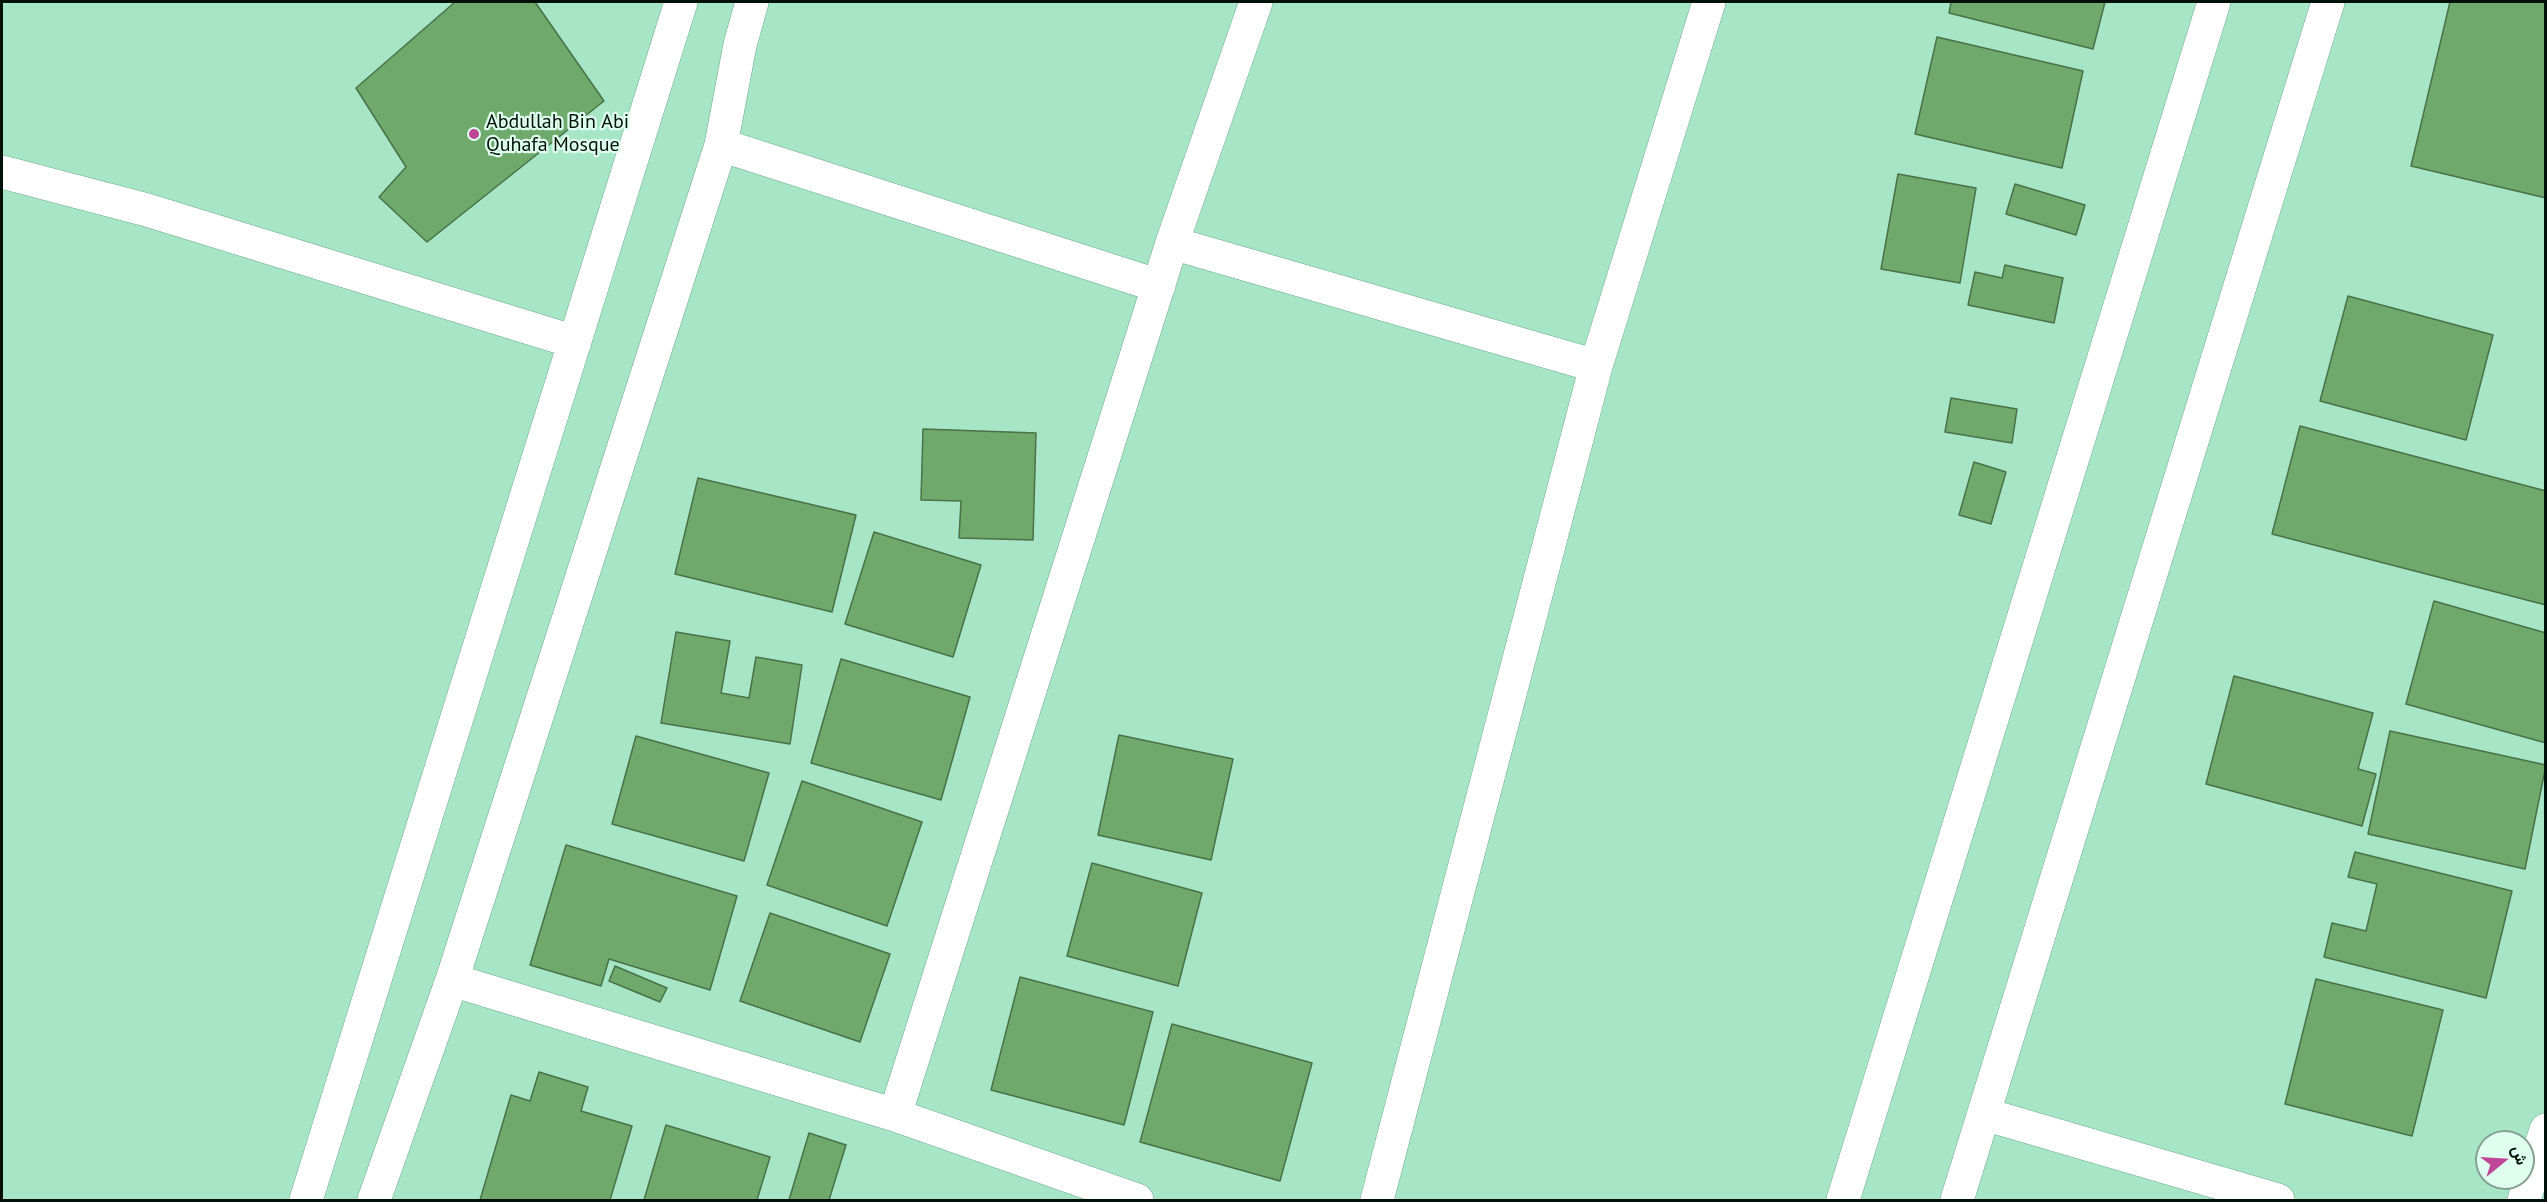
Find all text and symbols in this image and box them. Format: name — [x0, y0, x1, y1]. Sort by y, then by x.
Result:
place label: Abdullah Bin Abi Quhafa Mosque — [486, 110, 629, 157]
marker: Abdullah Bin Abi Quhafa Mosque — [467, 127, 481, 141]
north arrow — [2475, 1130, 2535, 1190]
text: ش — [2508, 1143, 2533, 1167]

